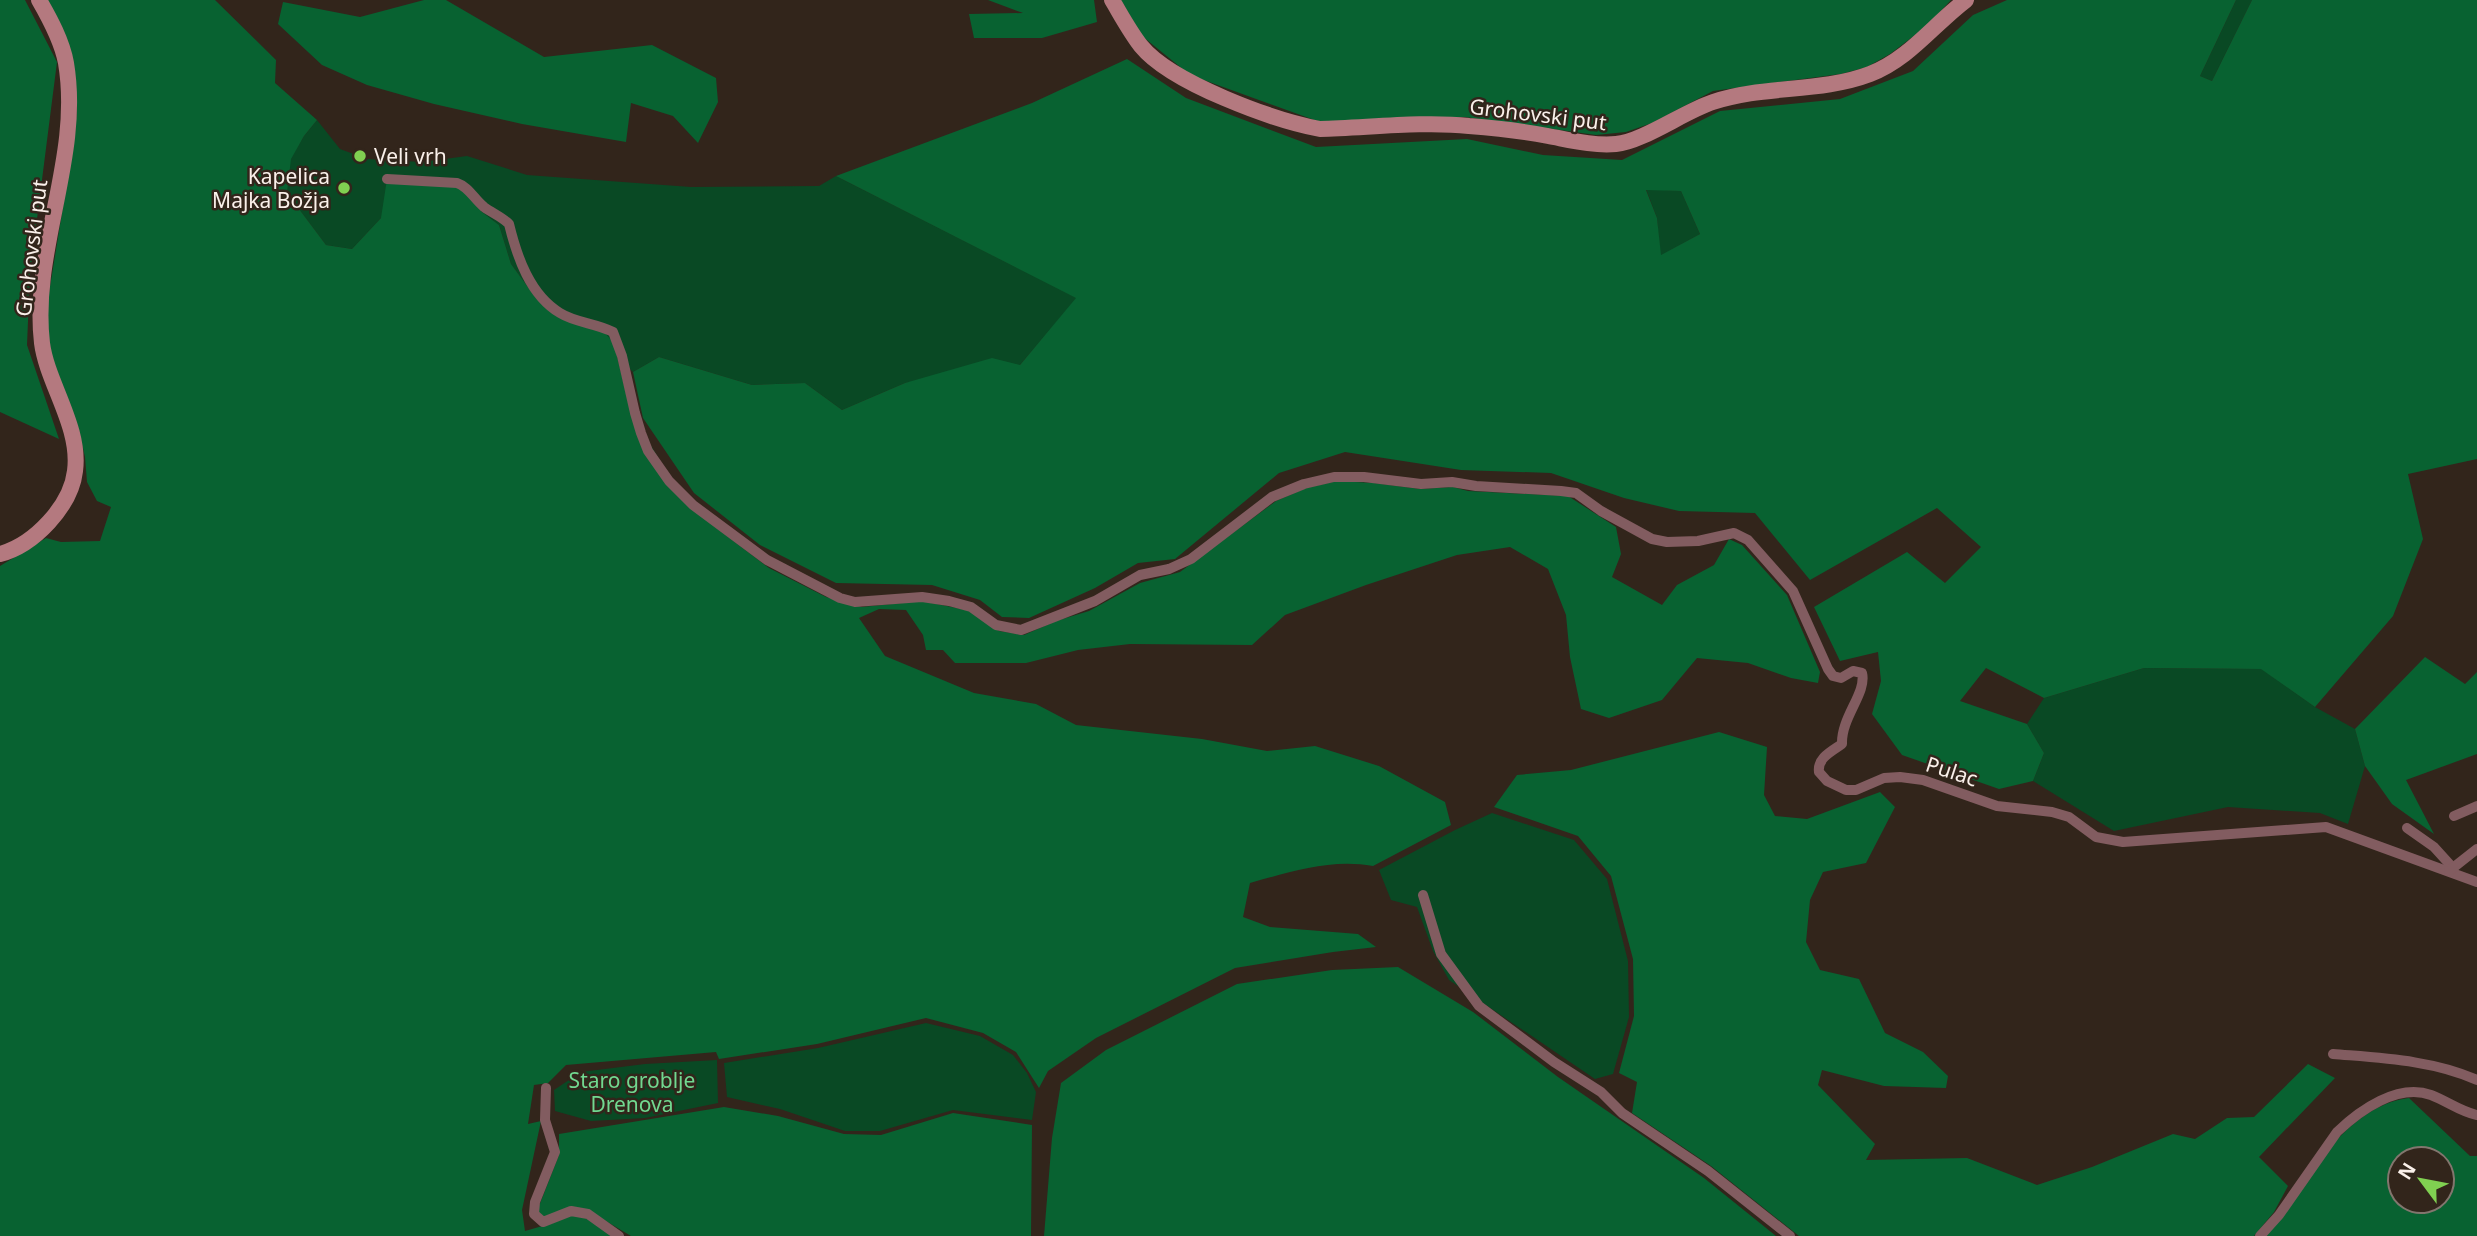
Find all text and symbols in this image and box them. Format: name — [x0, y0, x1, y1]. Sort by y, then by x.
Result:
street label: Grohovski put — [1468, 92, 1609, 136]
place label: Veli vrh — [374, 142, 447, 170]
marker: Veli vrh — [352, 148, 368, 164]
place label: Kapelica Majka Božja — [212, 162, 330, 214]
street label: Grohovski put — [9, 177, 53, 318]
marker: Kapelica Majka Božja — [336, 180, 352, 196]
street label: Pulac — [1922, 750, 1982, 792]
park label: Staro groblje Drenova — [569, 1066, 695, 1118]
north arrow — [2386, 1145, 2456, 1215]
text: N — [2391, 1158, 2422, 1184]

